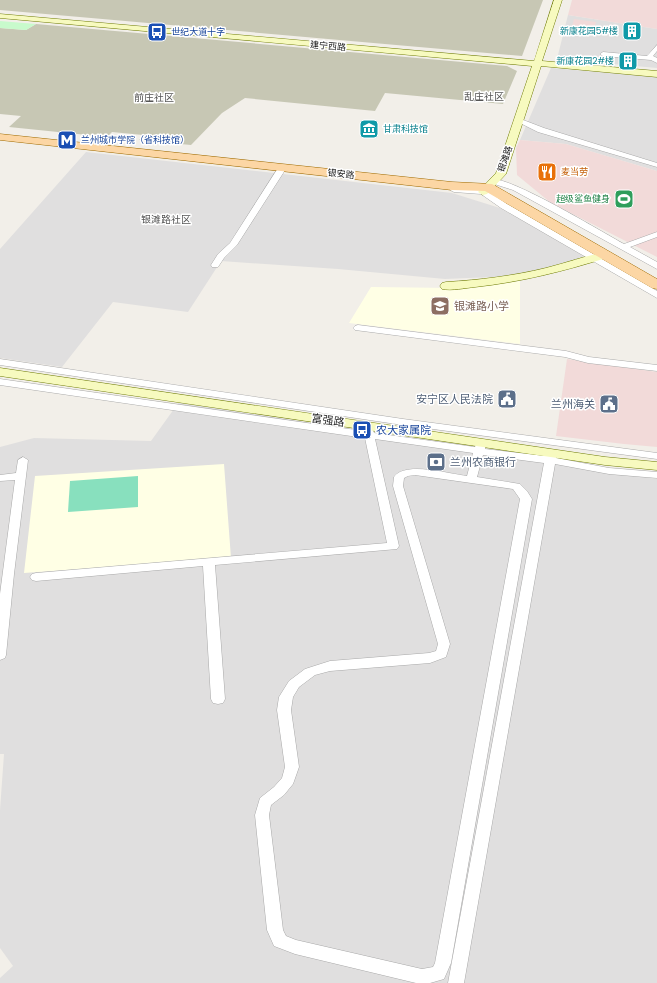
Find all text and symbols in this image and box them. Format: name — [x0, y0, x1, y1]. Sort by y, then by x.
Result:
building icon: 新康花园5#楼 — [621, 20, 643, 42]
bus stop icon: 世纪大道十字 — [146, 21, 168, 43]
place label: 新康花园5#楼 — [560, 25, 618, 37]
place label: 世纪大道十字 — [171, 26, 225, 38]
street label: 建宁西路 — [310, 38, 346, 54]
building icon: 新康花园2#楼 — [617, 50, 639, 72]
place label: 新康花园2#楼 — [556, 55, 614, 67]
district label: 乱庄社区 — [464, 89, 504, 104]
district label: 前庄社区 — [134, 90, 174, 105]
museum icon: 甘肃科技馆 — [358, 118, 380, 140]
place label: 甘肃科技馆 — [383, 123, 428, 135]
metro station icon: 兰州城市学院（省科技馆） — [56, 129, 78, 151]
place label: 兰州城市学院（省科技馆） — [81, 134, 189, 146]
street label: 银滩路 — [495, 144, 515, 174]
restaurant icon: 麦当劳 — [536, 161, 558, 183]
place label: 麦当劳 — [561, 166, 588, 178]
street label: 银安路 — [327, 167, 355, 181]
sports icon: 超级鲨鱼健身 — [613, 188, 635, 210]
place label: 超级鲨鱼健身 — [556, 193, 610, 205]
district label: 银滩路社区 — [141, 212, 191, 227]
school or university icon: 银滩路小学 — [429, 295, 451, 317]
place label: 银滩路小学 — [454, 298, 509, 314]
public building icon: 安宁区人民法院 — [496, 388, 518, 410]
place label: 安宁区人民法院 — [416, 391, 493, 407]
public building icon: 兰州海关 — [598, 393, 620, 415]
place label: 兰州海关 — [551, 396, 595, 412]
street label: 富强路 — [311, 410, 345, 430]
bus stop icon: 农大家属院 — [351, 419, 373, 441]
place label: 农大家属院 — [376, 422, 431, 438]
bank icon: 兰州农商银行 — [425, 451, 447, 473]
place label: 兰州农商银行 — [450, 454, 516, 470]

